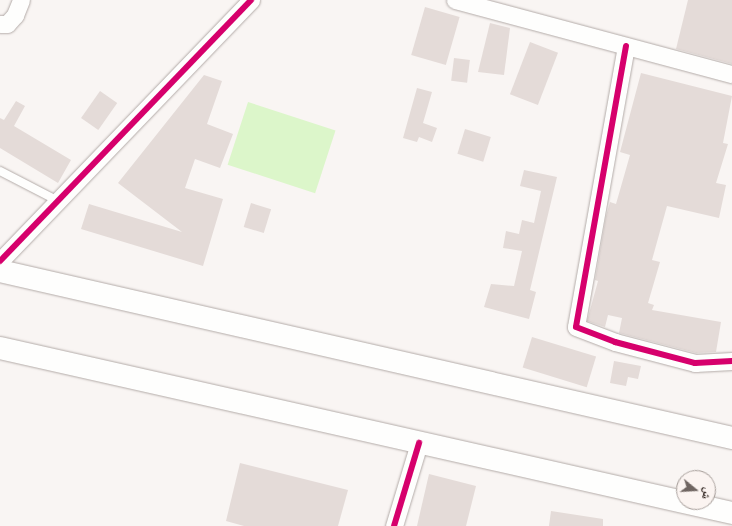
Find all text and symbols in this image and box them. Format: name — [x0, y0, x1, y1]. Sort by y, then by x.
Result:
north arrow — [676, 470, 716, 510]
text: ش — [699, 486, 715, 501]

